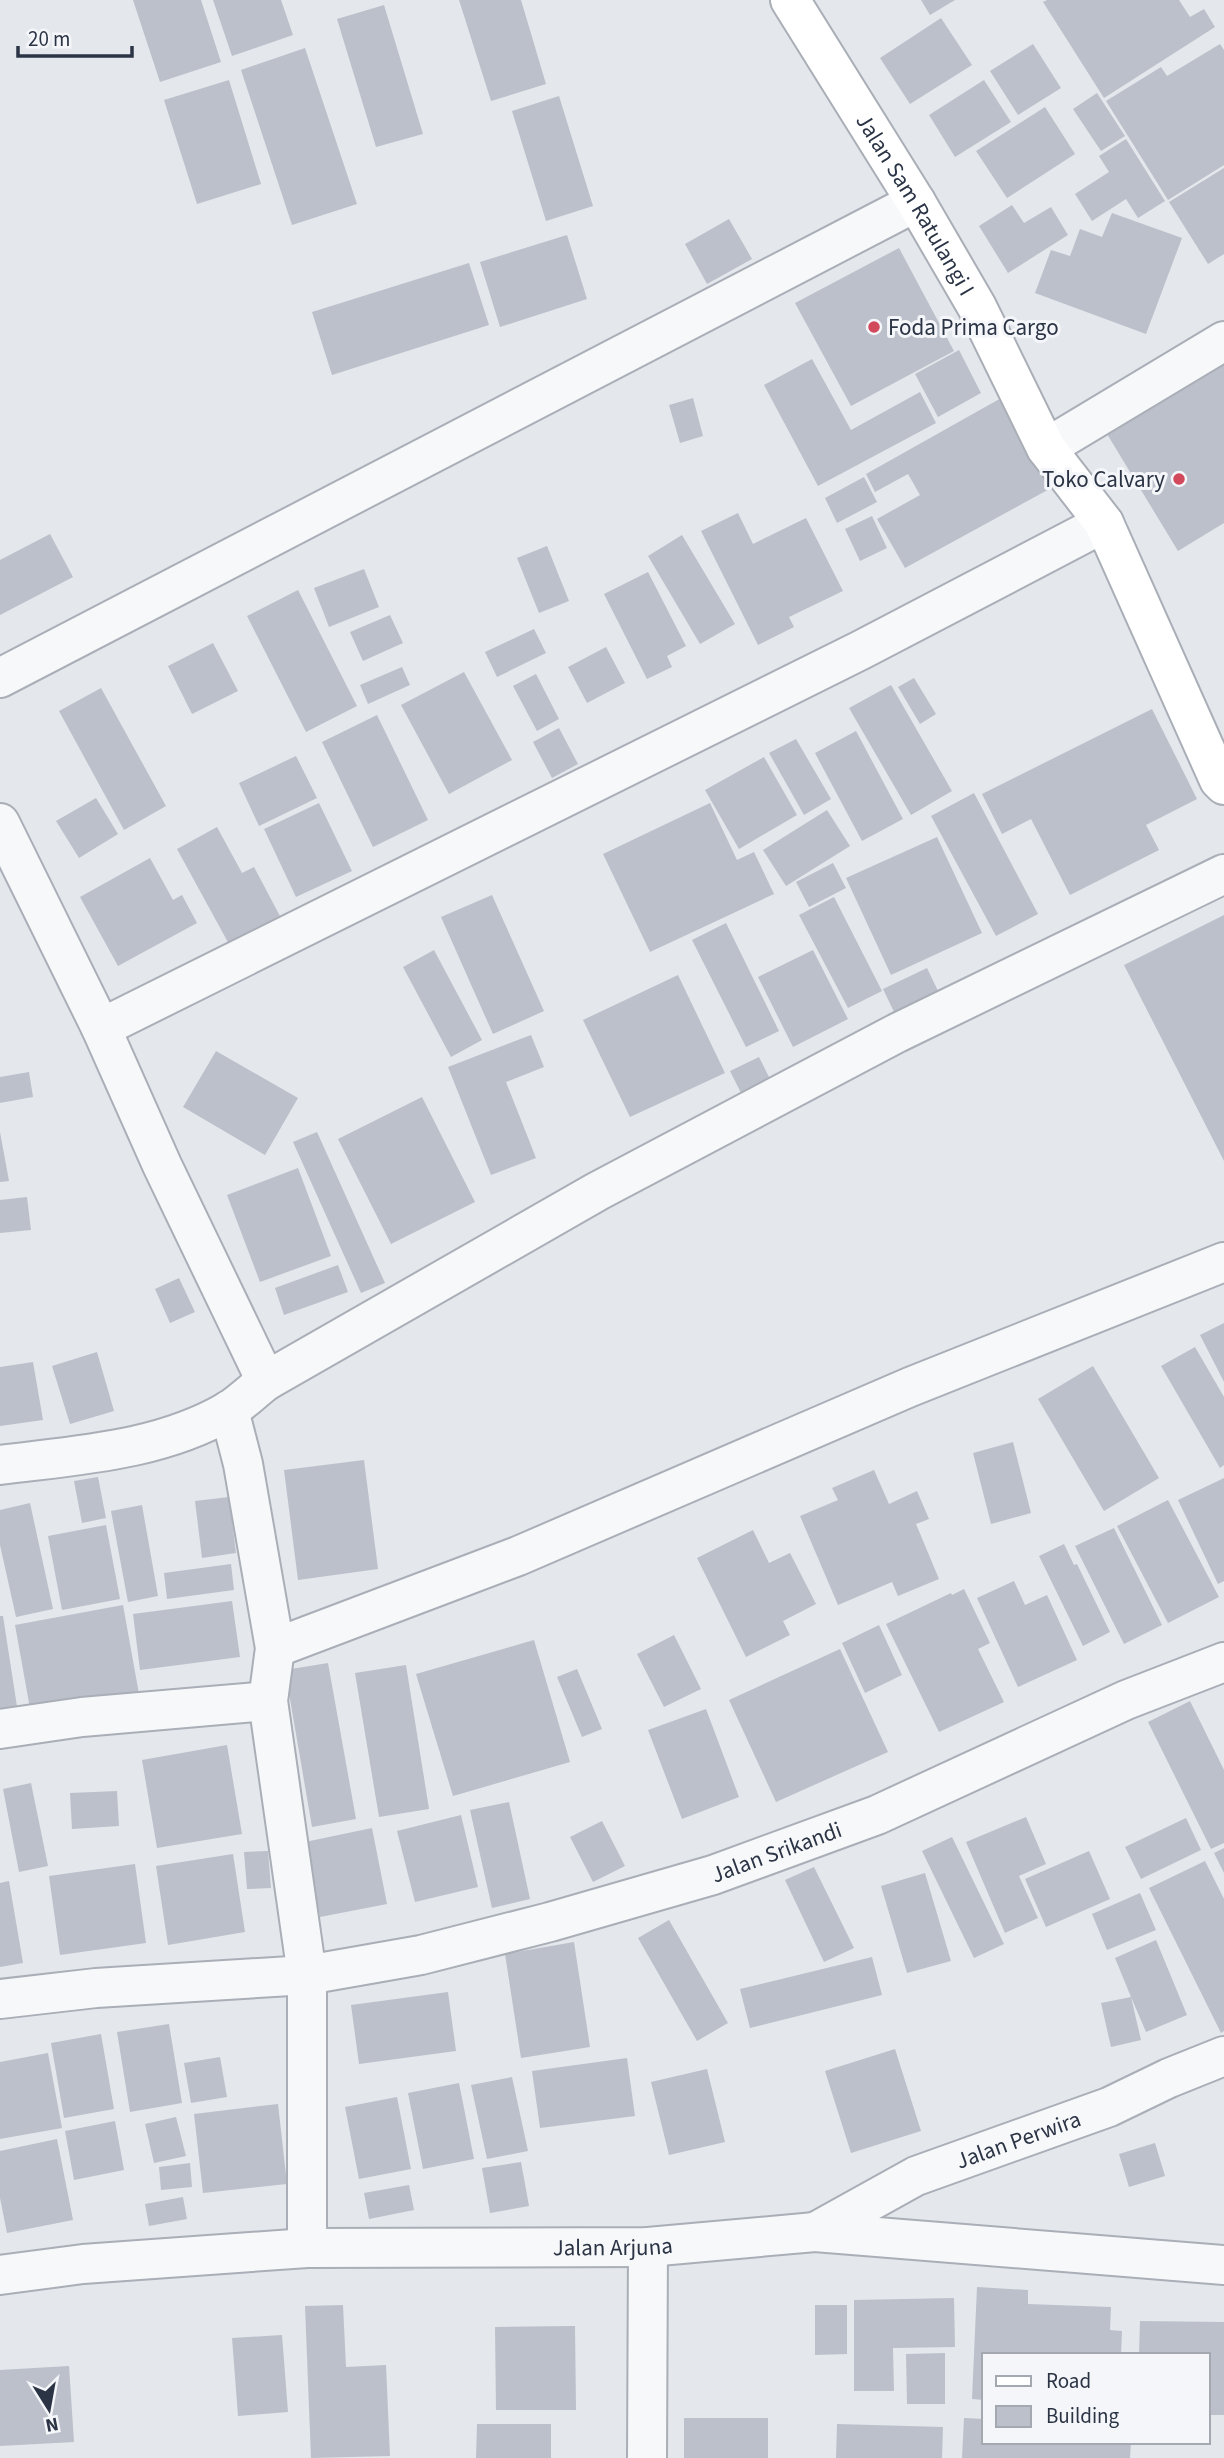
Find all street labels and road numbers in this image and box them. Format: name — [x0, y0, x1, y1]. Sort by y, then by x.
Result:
street label: Jalan Sam Ratulangi I — [848, 107, 983, 302]
street label: Jalan Srikandi — [706, 1813, 846, 1891]
street label: Jalan Perwira — [951, 2102, 1085, 2177]
street label: Jalan Arjuna — [553, 2228, 674, 2264]

